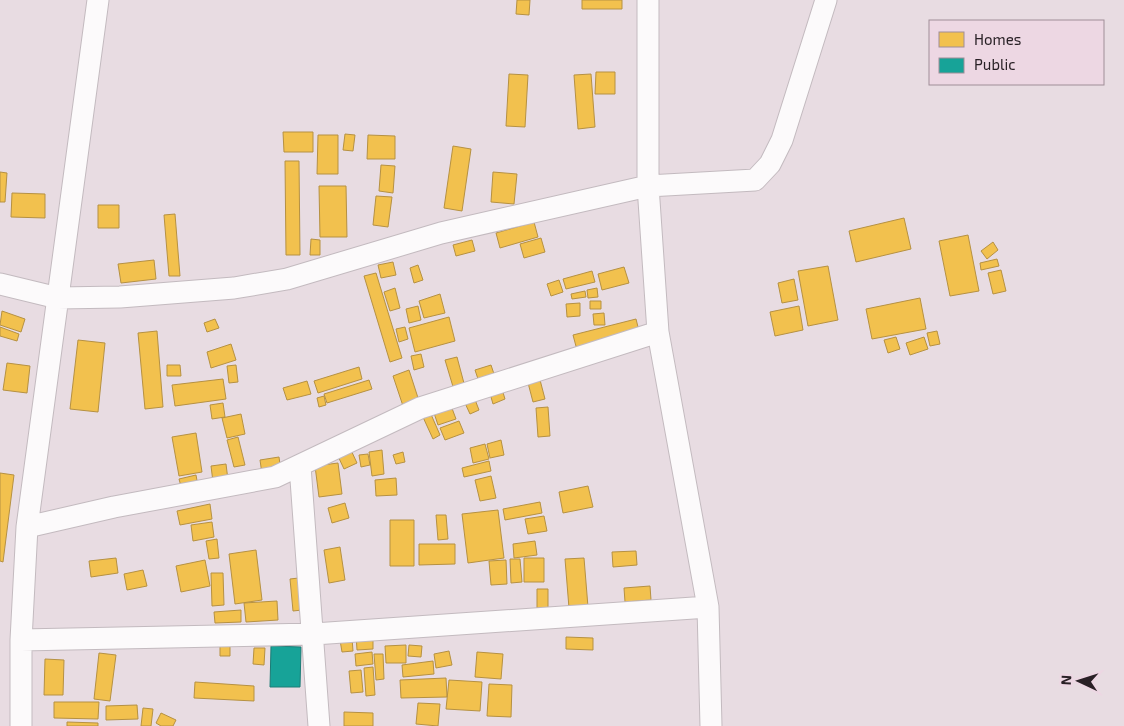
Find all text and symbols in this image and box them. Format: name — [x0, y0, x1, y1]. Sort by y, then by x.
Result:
legend — [929, 20, 1104, 85]
text: Homes — [974, 30, 1021, 48]
text: Public — [974, 55, 1015, 73]
north arrow — [1054, 656, 1104, 706]
text: N — [1057, 674, 1074, 686]

